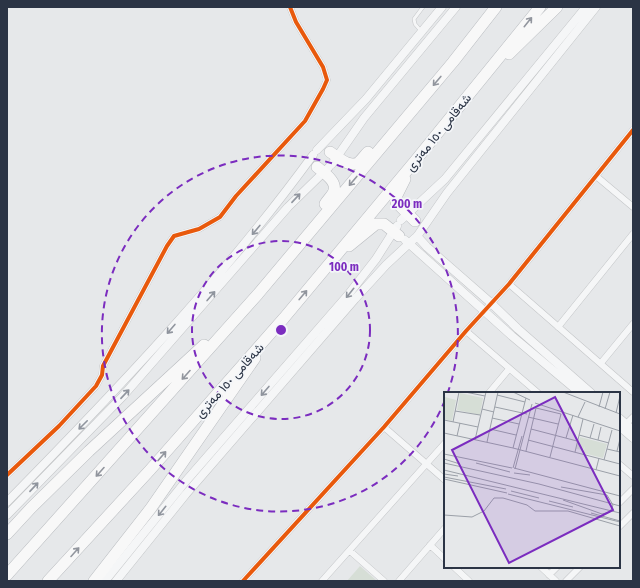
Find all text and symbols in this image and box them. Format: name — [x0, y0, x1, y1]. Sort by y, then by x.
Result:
one-way arrow — [524, 16, 533, 27]
one-way arrow — [432, 75, 441, 86]
street label: شەقامی ١٥٠ مەتری — [403, 90, 475, 175]
one-way arrow — [349, 175, 358, 186]
one-way arrow — [291, 193, 301, 203]
text: 200 m — [391, 197, 422, 211]
one-way arrow — [251, 225, 260, 236]
text: 100 m — [329, 260, 359, 274]
one-way arrow — [345, 287, 354, 298]
one-way arrow — [299, 290, 308, 300]
one-way arrow — [206, 291, 215, 302]
centre of rings — [274, 323, 288, 337]
one-way arrow — [166, 324, 175, 334]
street label: شەقامی ١٥٠ مەتری — [192, 340, 268, 421]
one-way arrow — [182, 370, 191, 380]
one-way arrow — [261, 386, 270, 397]
one-way arrow — [120, 389, 129, 399]
inset map — [444, 392, 620, 568]
one-way arrow — [78, 420, 88, 430]
one-way arrow — [157, 450, 166, 461]
one-way arrow — [95, 467, 105, 477]
one-way arrow — [29, 482, 39, 492]
one-way arrow — [157, 505, 166, 516]
one-way arrow — [70, 547, 79, 557]

